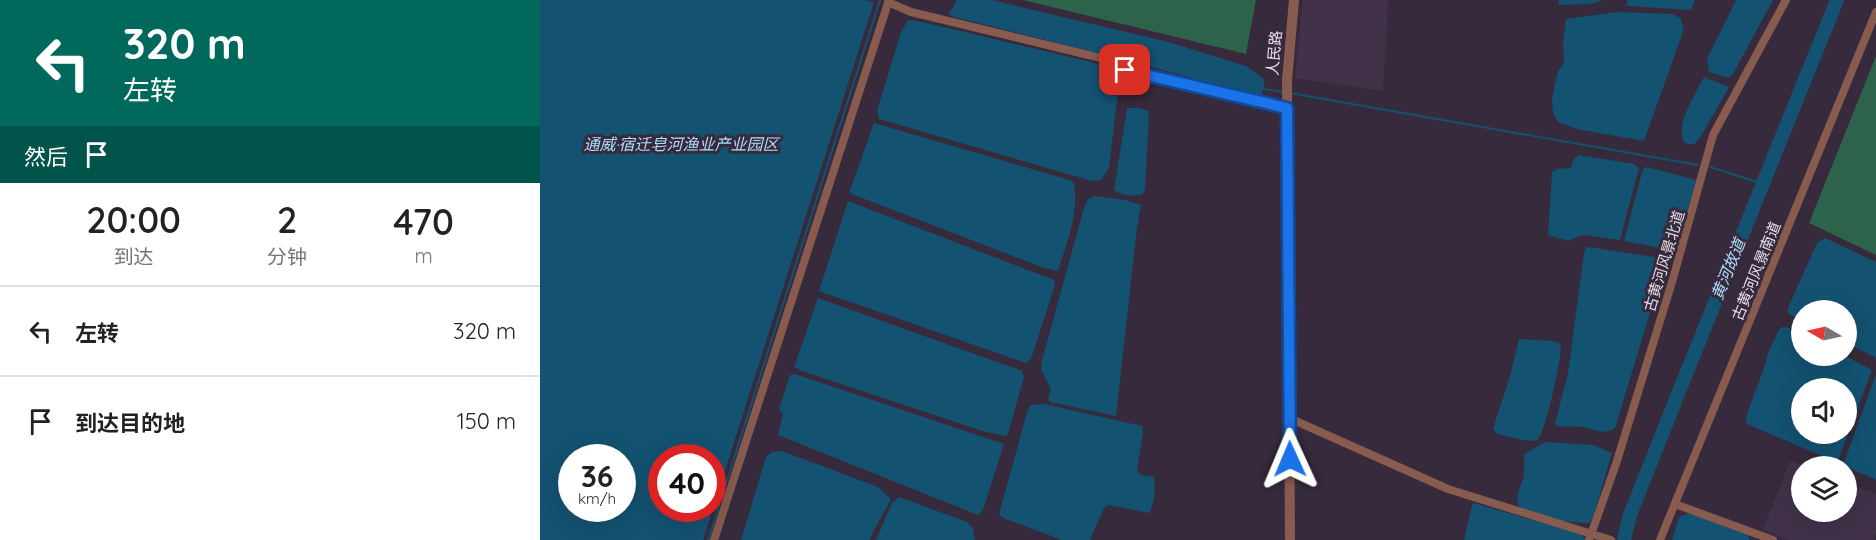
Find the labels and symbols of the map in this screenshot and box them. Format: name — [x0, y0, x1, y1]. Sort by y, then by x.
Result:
street label: 人民路 — [1263, 30, 1285, 76]
pin — [1099, 44, 1150, 95]
water label: 通威·宿迁皂河渔业产业园区 — [583, 134, 781, 154]
street label: 古黄河风景北道 — [1640, 208, 1688, 314]
street label: 古黄河风景南道 — [1728, 219, 1784, 323]
water label: 黄河故道 — [1707, 234, 1750, 302]
north arrow — [1791, 300, 1857, 366]
position arrow — [1258, 427, 1322, 491]
speed limit sign: 40 — [648, 444, 726, 522]

